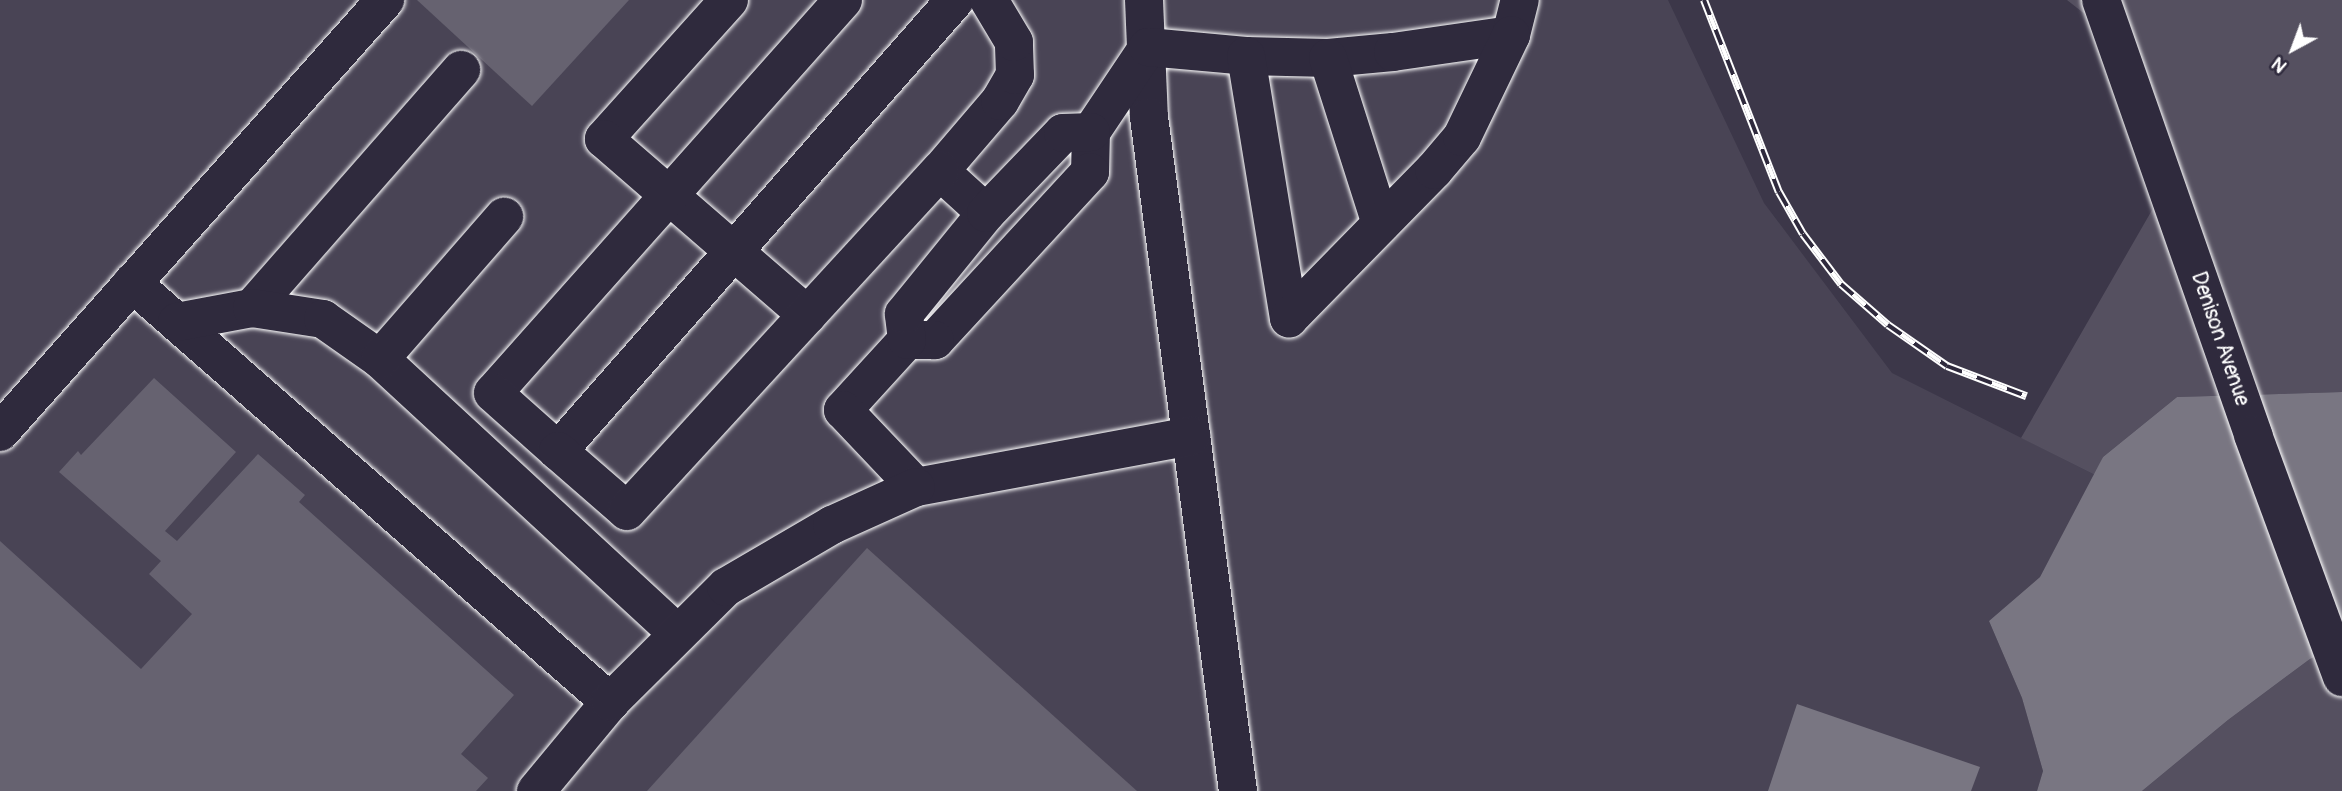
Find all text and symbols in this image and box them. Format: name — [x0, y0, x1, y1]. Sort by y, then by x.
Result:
north arrow — [2258, 14, 2328, 84]
text: N — [2267, 52, 2292, 78]
street label: Denison Avenue — [2185, 269, 2255, 409]

